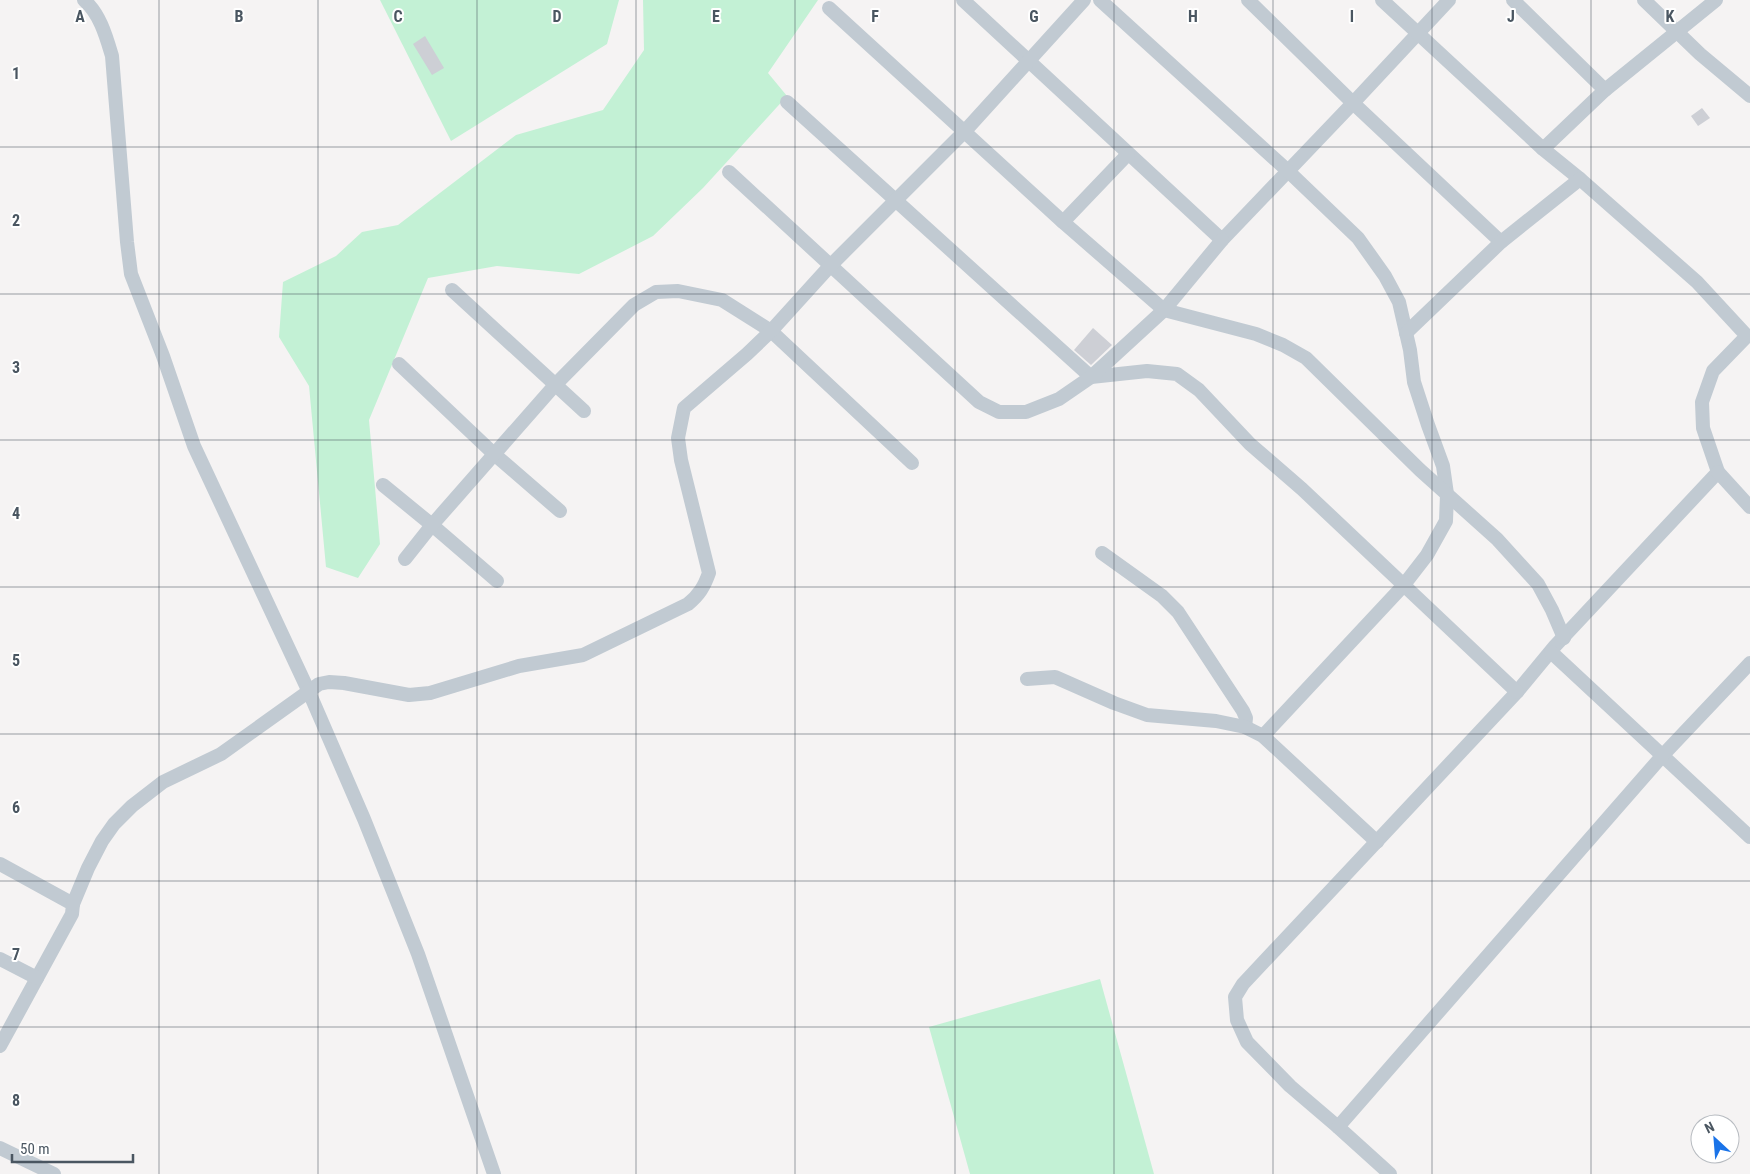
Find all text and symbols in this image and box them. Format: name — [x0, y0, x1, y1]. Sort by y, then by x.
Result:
text: A — [75, 7, 85, 26]
text: B — [235, 7, 244, 26]
text: C — [393, 7, 403, 26]
text: D — [552, 7, 562, 26]
text: E — [712, 7, 720, 26]
text: F — [871, 7, 879, 26]
text: G — [1029, 7, 1039, 26]
text: H — [1188, 7, 1198, 26]
text: I — [1350, 7, 1354, 26]
text: J — [1507, 7, 1515, 26]
text: K — [1666, 7, 1675, 26]
text: 1 — [12, 64, 20, 83]
text: 2 — [12, 211, 20, 230]
text: 3 — [12, 358, 20, 377]
text: 4 — [12, 504, 20, 523]
text: 5 — [12, 651, 20, 670]
text: 6 — [12, 798, 20, 817]
text: 7 — [12, 945, 20, 964]
text: 8 — [12, 1091, 20, 1110]
north arrow — [1690, 1114, 1740, 1164]
text: N — [1702, 1118, 1717, 1136]
scale bar — [12, 1132, 134, 1164]
text: 50 m — [20, 1140, 50, 1158]

